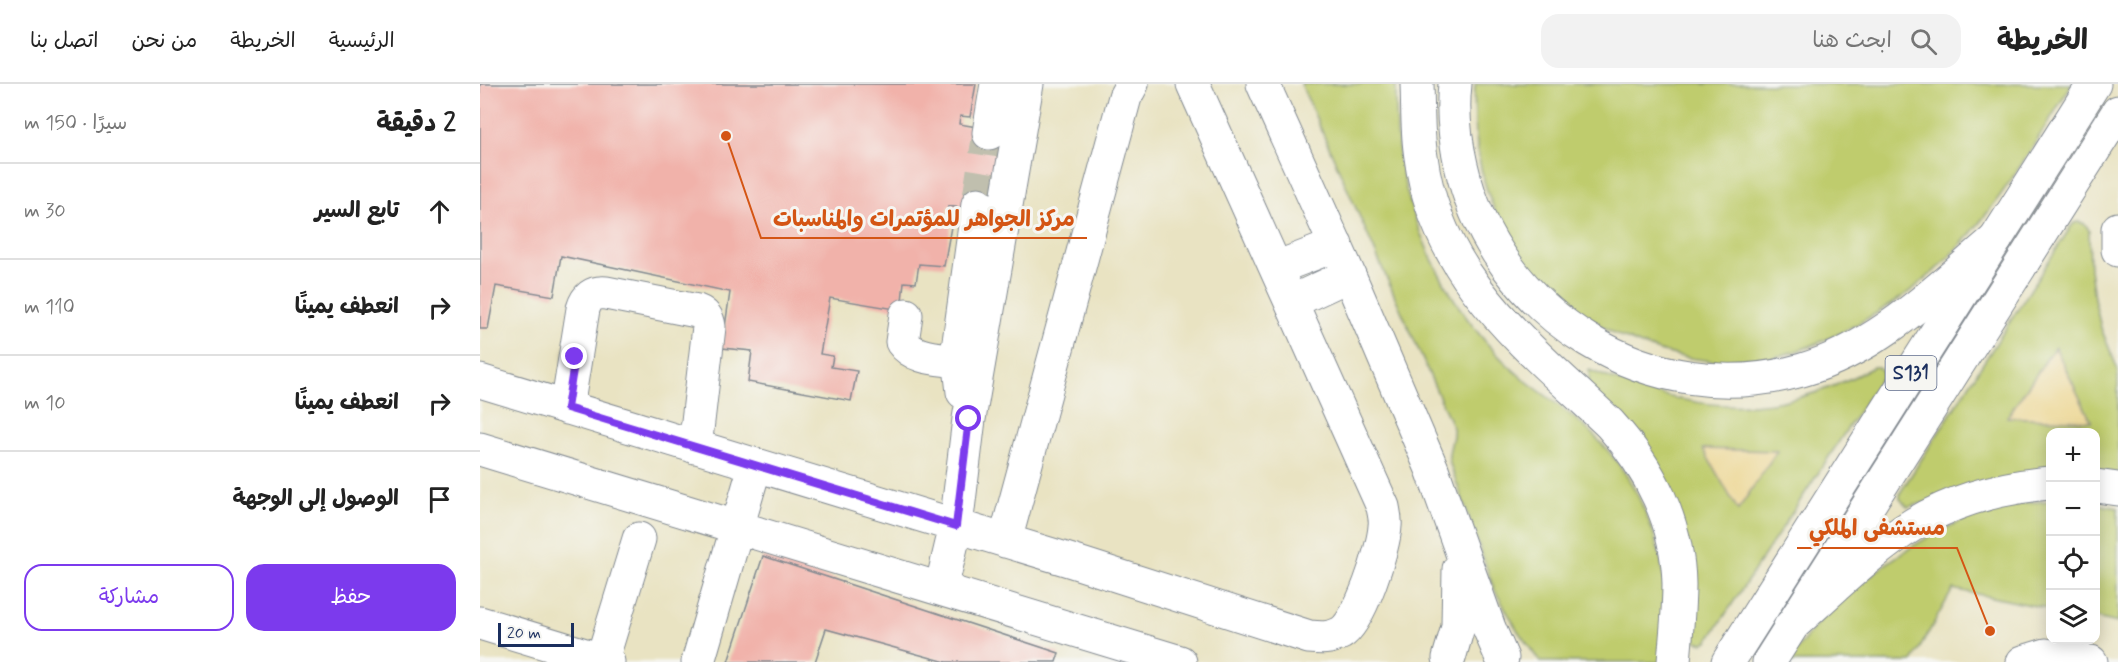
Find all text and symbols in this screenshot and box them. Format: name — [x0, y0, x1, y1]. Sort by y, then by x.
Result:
search box — [1541, 14, 1961, 68]
text: الخريطة — [1997, 23, 2088, 60]
icon: search — [1907, 25, 1940, 58]
text: اتصل بنا — [30, 27, 98, 55]
text: من نحن — [131, 27, 197, 55]
text: الخريطة — [230, 27, 296, 55]
text: الرئيسية — [329, 27, 395, 55]
text: ابحث هنا — [1812, 27, 1892, 55]
text: 2 دقيقة — [376, 107, 456, 141]
text: سيرًا · 150 m — [24, 110, 127, 137]
icon: ahead — [423, 195, 456, 228]
text: تابع السير — [315, 197, 399, 225]
text: 30 m — [24, 198, 66, 225]
callout: مركز الجواهر للمؤتمرات والمناسبات — [761, 198, 1087, 238]
text: مركز الجواهر للمؤتمرات والمناسبات — [773, 206, 1075, 234]
icon: right — [423, 291, 456, 324]
text: انعطف يمينًا — [295, 293, 399, 321]
text: 110 m — [24, 294, 75, 321]
route end — [561, 343, 587, 369]
road number: S131 — [1886, 356, 1936, 390]
icon: right — [423, 387, 456, 420]
text: انعطف يمينًا — [295, 389, 399, 417]
text: 10 m — [24, 390, 66, 417]
route start — [955, 405, 981, 431]
map controls — [2046, 428, 2100, 644]
button: + — [2046, 428, 2100, 482]
button: − — [2046, 482, 2100, 536]
icon: arrive — [423, 483, 456, 516]
text: الوصول إلى الوجهة — [232, 485, 399, 513]
callout: مستشفى الملكي — [1797, 508, 1957, 548]
text: مستشفى الملكي — [1809, 515, 1945, 547]
button: locate — [2046, 536, 2100, 590]
button: مشاركة — [24, 564, 234, 631]
button: حفظ — [246, 564, 456, 631]
button: layers — [2046, 590, 2100, 644]
scale bar — [498, 620, 574, 648]
text: 20 m — [507, 623, 541, 644]

